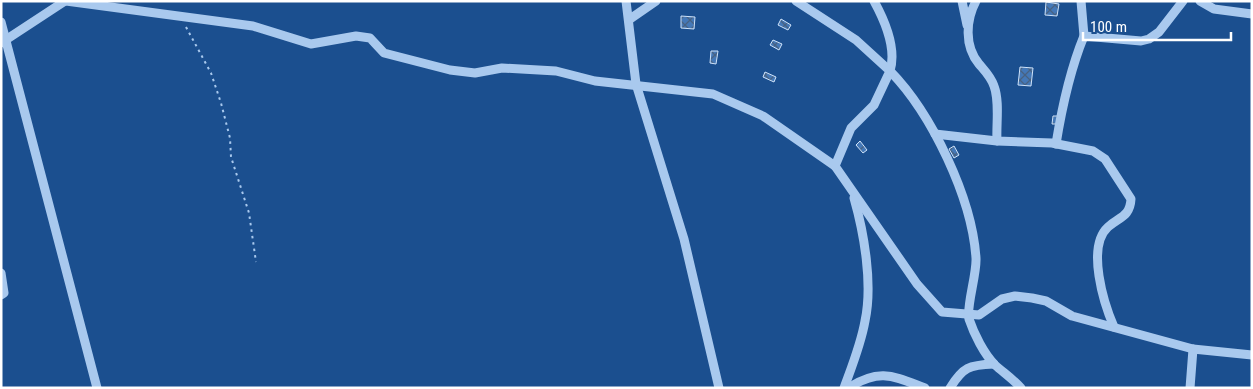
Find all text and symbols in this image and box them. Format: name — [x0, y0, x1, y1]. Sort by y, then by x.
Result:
scale bar — [1083, 10, 1230, 42]
text: 100 m — [1090, 18, 1127, 36]

